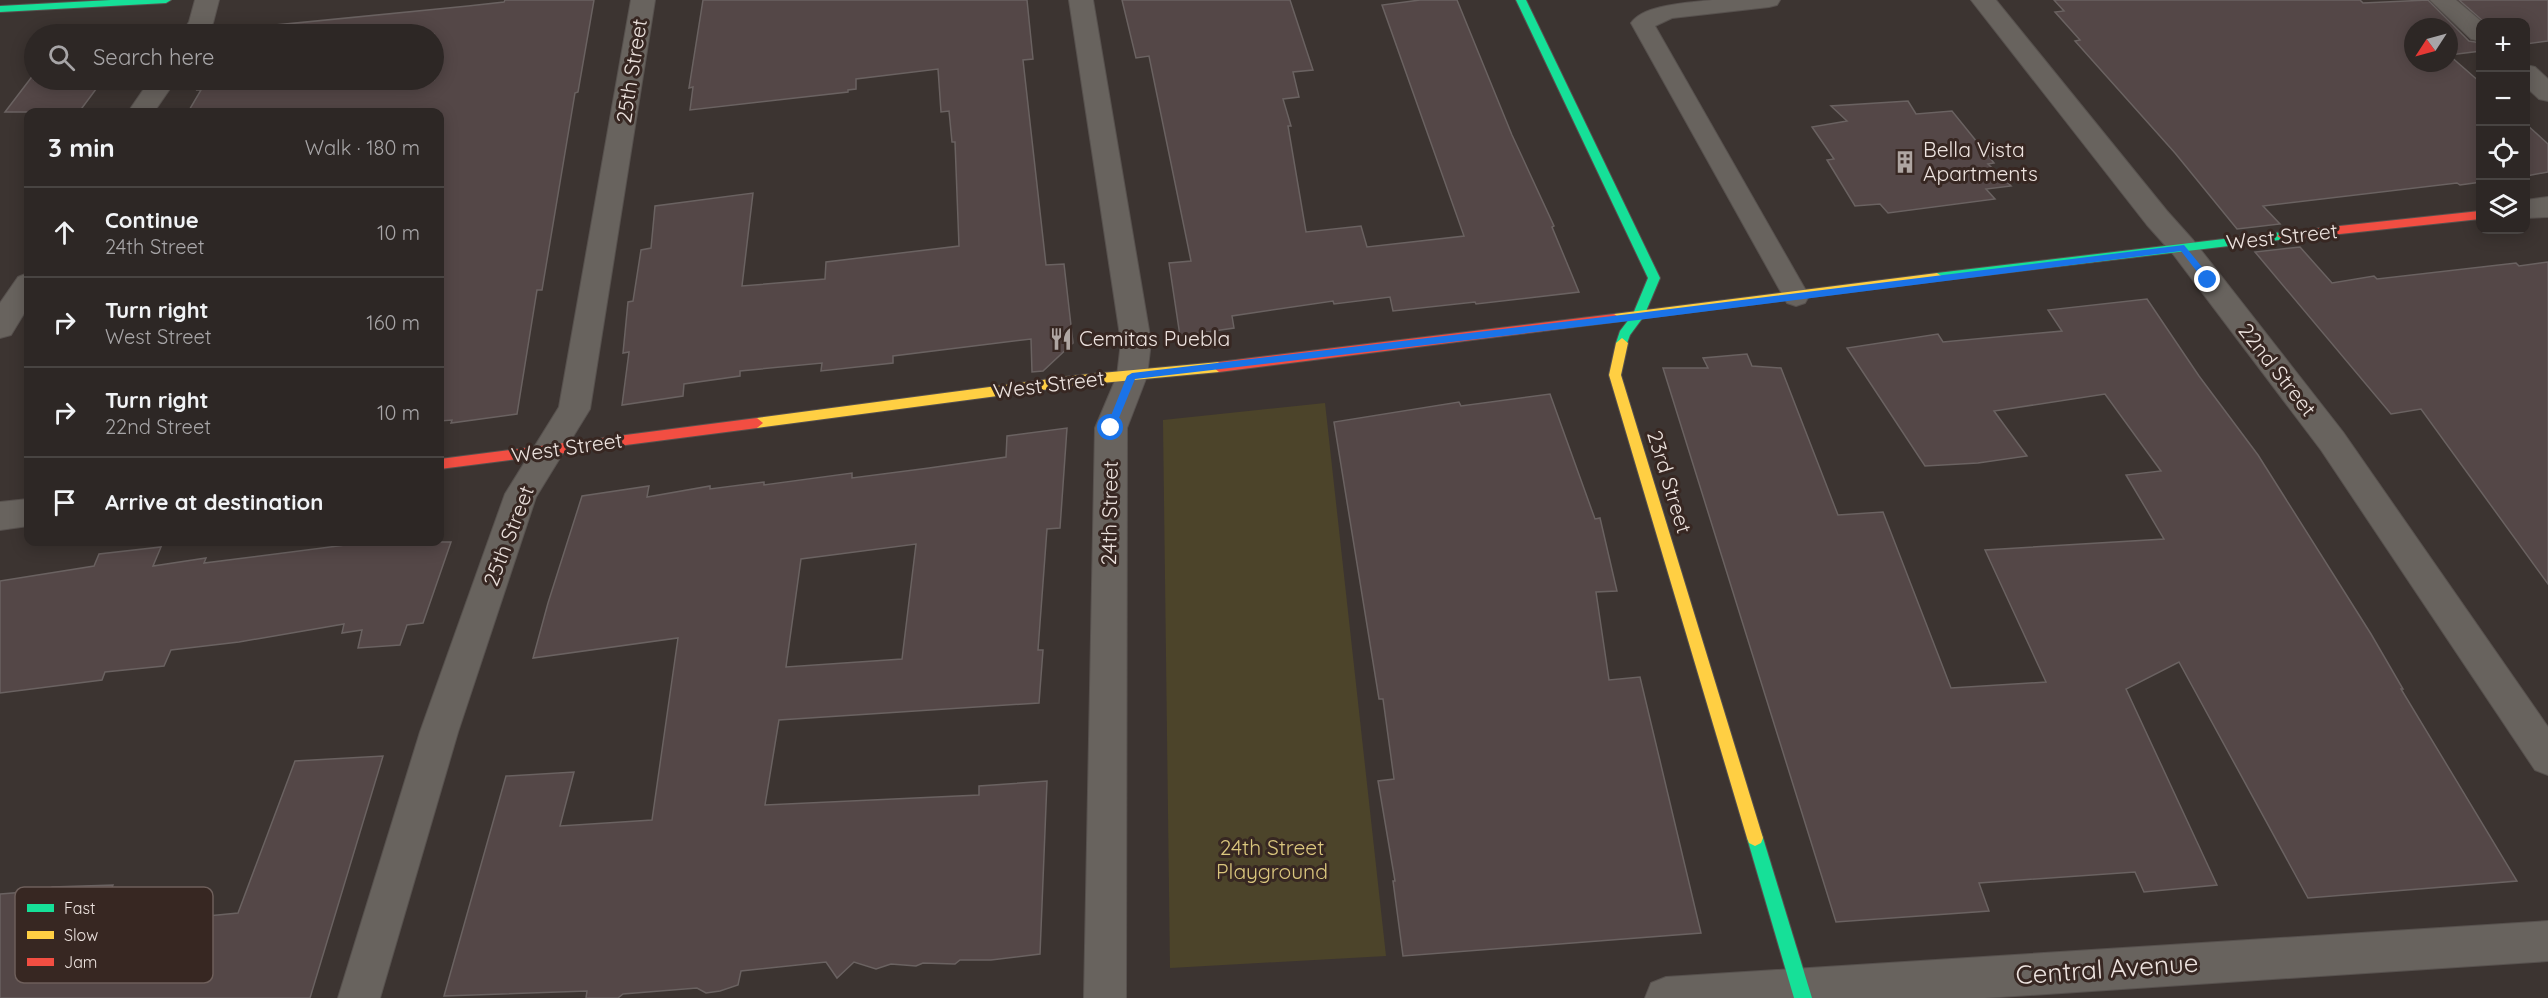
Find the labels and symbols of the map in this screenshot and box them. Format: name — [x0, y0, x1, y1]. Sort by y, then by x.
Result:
street label: 25th Street — [610, 17, 652, 125]
north arrow — [2404, 18, 2458, 72]
place label: Bella Vista Apartments — [1923, 136, 2038, 186]
building icon: Bella Vista Apartments — [1892, 149, 1918, 175]
street label: West Street — [2225, 217, 2339, 255]
route end — [2194, 266, 2220, 292]
street label: 22nd Street — [2233, 318, 2322, 421]
place label: Cemitas Puebla — [1079, 325, 1230, 351]
restaurant icon: Cemitas Puebla — [1048, 326, 1074, 352]
street label: West Street — [992, 364, 1106, 404]
route start — [1097, 414, 1123, 440]
street label: West Street — [510, 426, 624, 468]
street label: 23rd Street — [1642, 427, 1698, 536]
street label: 24th Street — [1095, 460, 1123, 565]
street label: 25th Street — [477, 482, 539, 589]
park label: 24th Street Playground — [1216, 834, 1328, 884]
legend — [15, 887, 213, 983]
text: Fast — [64, 898, 95, 918]
text: Slow — [64, 925, 98, 945]
street label: Central Avenue — [2015, 946, 2199, 991]
text: Jam — [64, 952, 97, 972]

